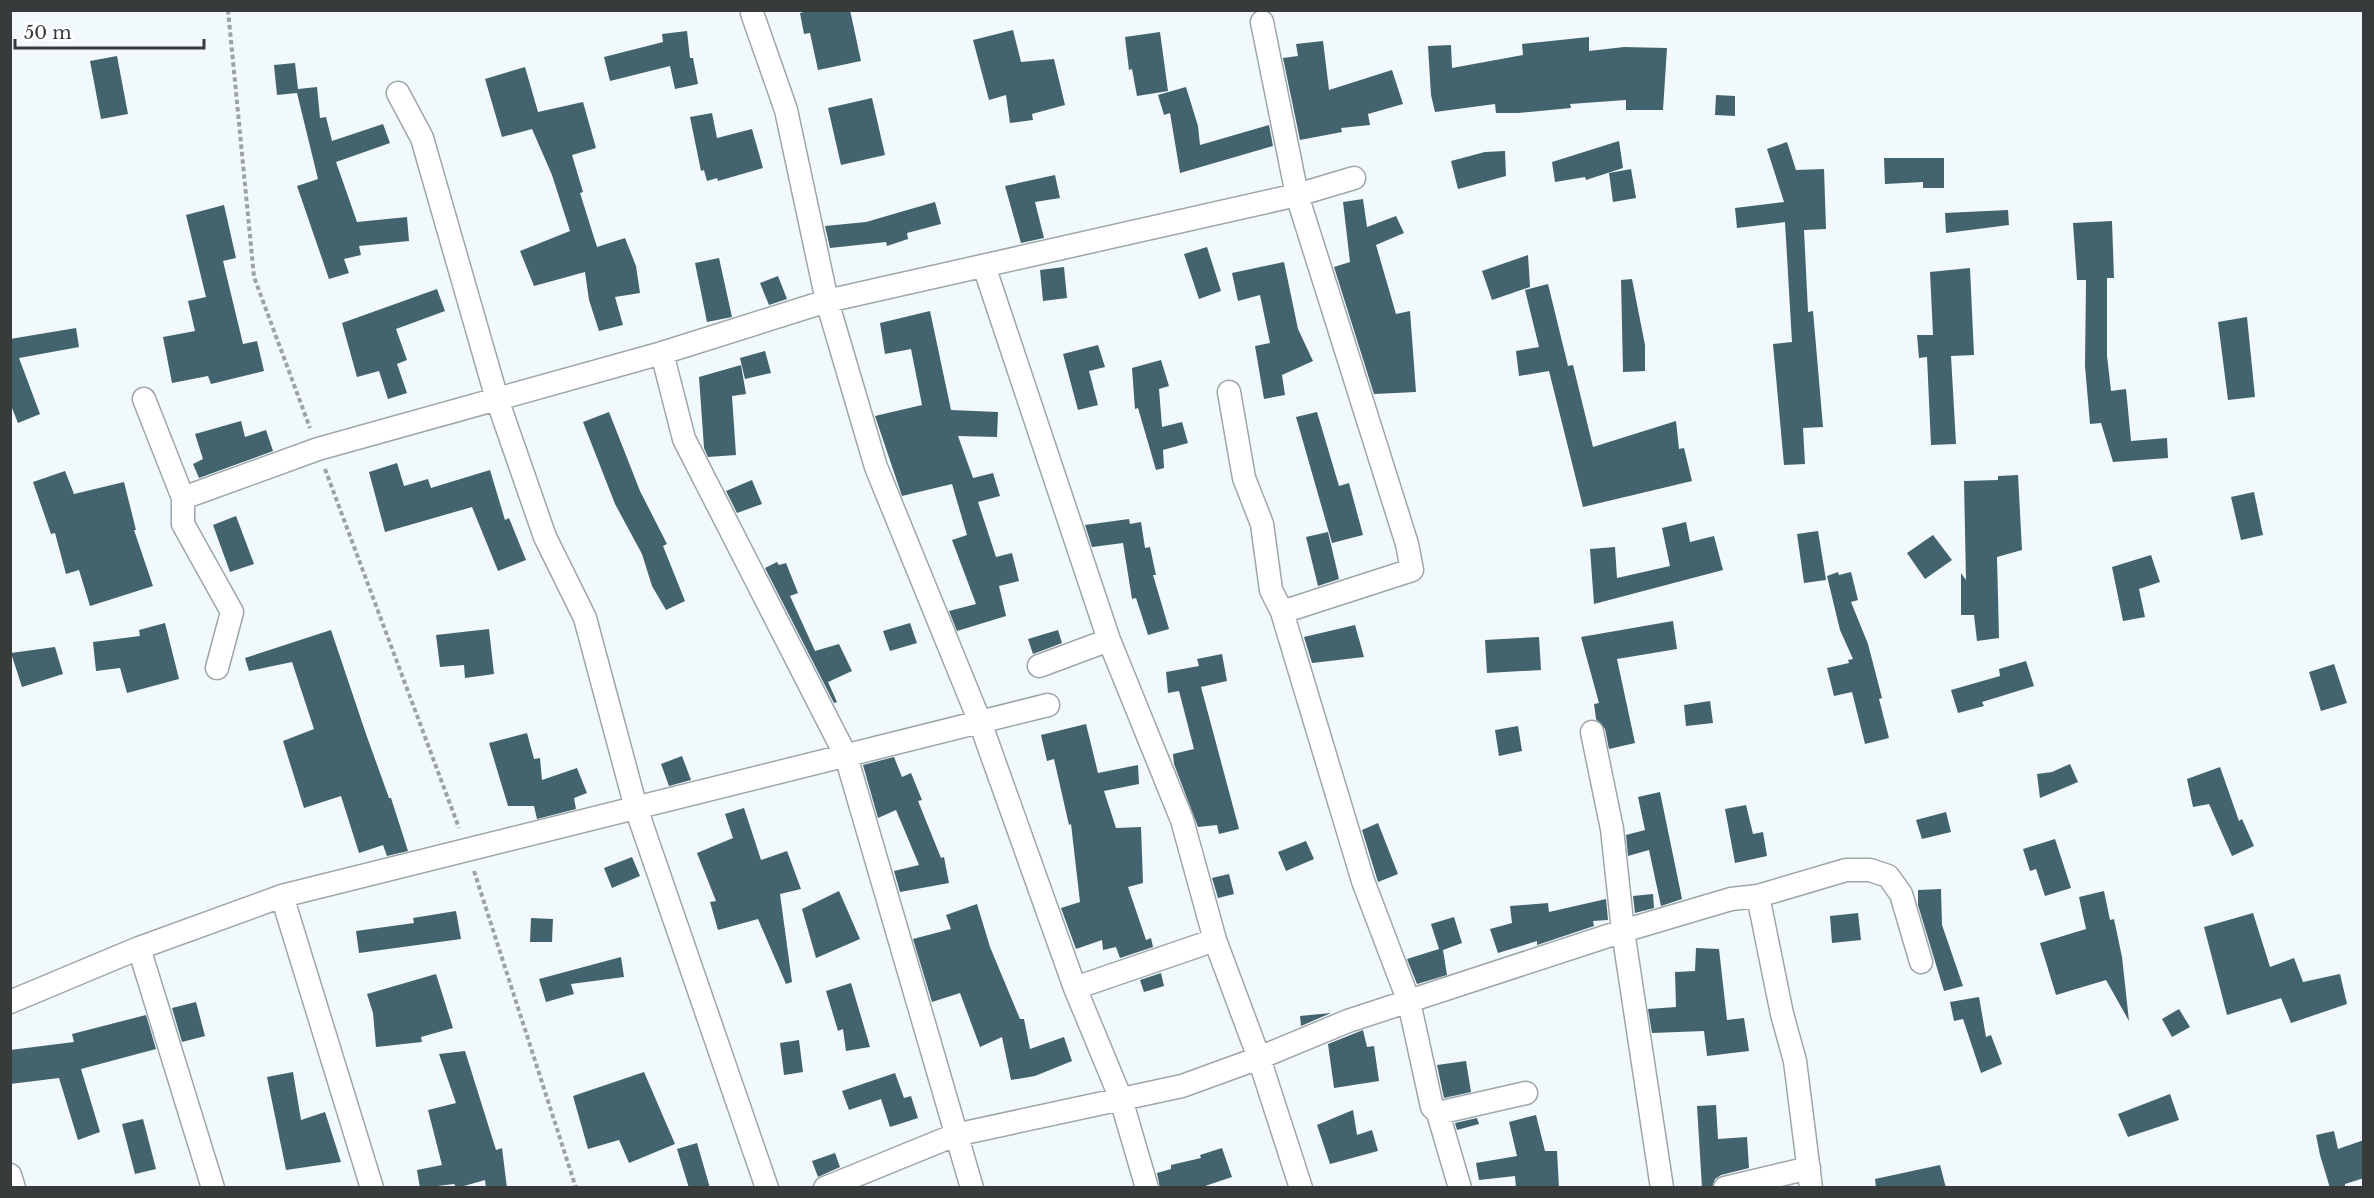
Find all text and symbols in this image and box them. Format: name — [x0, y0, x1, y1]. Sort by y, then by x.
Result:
scale bar — [15, 12, 204, 50]
text: 50 m — [24, 22, 72, 44]

